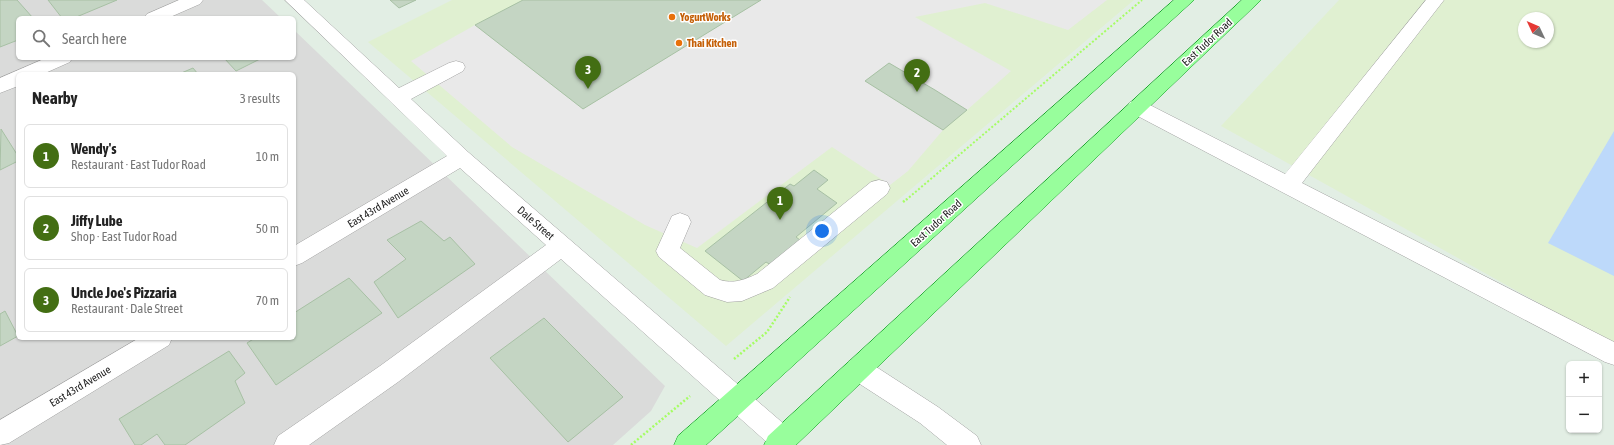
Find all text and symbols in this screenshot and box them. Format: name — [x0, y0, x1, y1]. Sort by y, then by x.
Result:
place label: YogurtWorks — [679, 11, 731, 23]
marker: YogurtWorks — [667, 12, 677, 22]
north arrow — [1518, 12, 1554, 48]
search box — [16, 16, 296, 60]
street label: East Tudor Road — [1179, 16, 1235, 68]
icon: search — [30, 27, 52, 49]
text: Search here — [62, 30, 127, 47]
place label: Thai Kitchen — [687, 37, 737, 49]
marker: Thai Kitchen — [674, 38, 684, 48]
pin: 3 — [575, 56, 601, 89]
pin: 2 — [904, 59, 930, 92]
text: Nearby — [32, 88, 78, 108]
text: 3 results — [240, 91, 280, 106]
text: Wendy's — [71, 140, 117, 157]
text: 1 — [43, 149, 49, 164]
text: 10 m — [256, 149, 279, 164]
text: Restaurant · East Tudor Road — [71, 157, 206, 172]
street label: East 43rd Avenue — [345, 184, 411, 230]
pin: 1 — [767, 187, 793, 220]
street label: East Tudor Road — [908, 197, 964, 249]
street label: Dale Street — [515, 204, 557, 242]
text: Jiffy Lube — [71, 212, 123, 229]
text: 2 — [43, 221, 49, 236]
text: 50 m — [256, 221, 279, 236]
your location — [812, 221, 832, 241]
text: Shop · East Tudor Road — [71, 229, 177, 244]
text: Uncle Joe's Pizzaria — [71, 284, 177, 301]
text: 3 — [43, 293, 49, 308]
text: 70 m — [256, 293, 279, 308]
text: Restaurant · Dale Street — [71, 301, 183, 316]
map controls — [1566, 361, 1602, 433]
button: + — [1566, 361, 1602, 397]
street label: East 43rd Avenue — [47, 363, 113, 409]
button: − — [1566, 397, 1602, 433]

